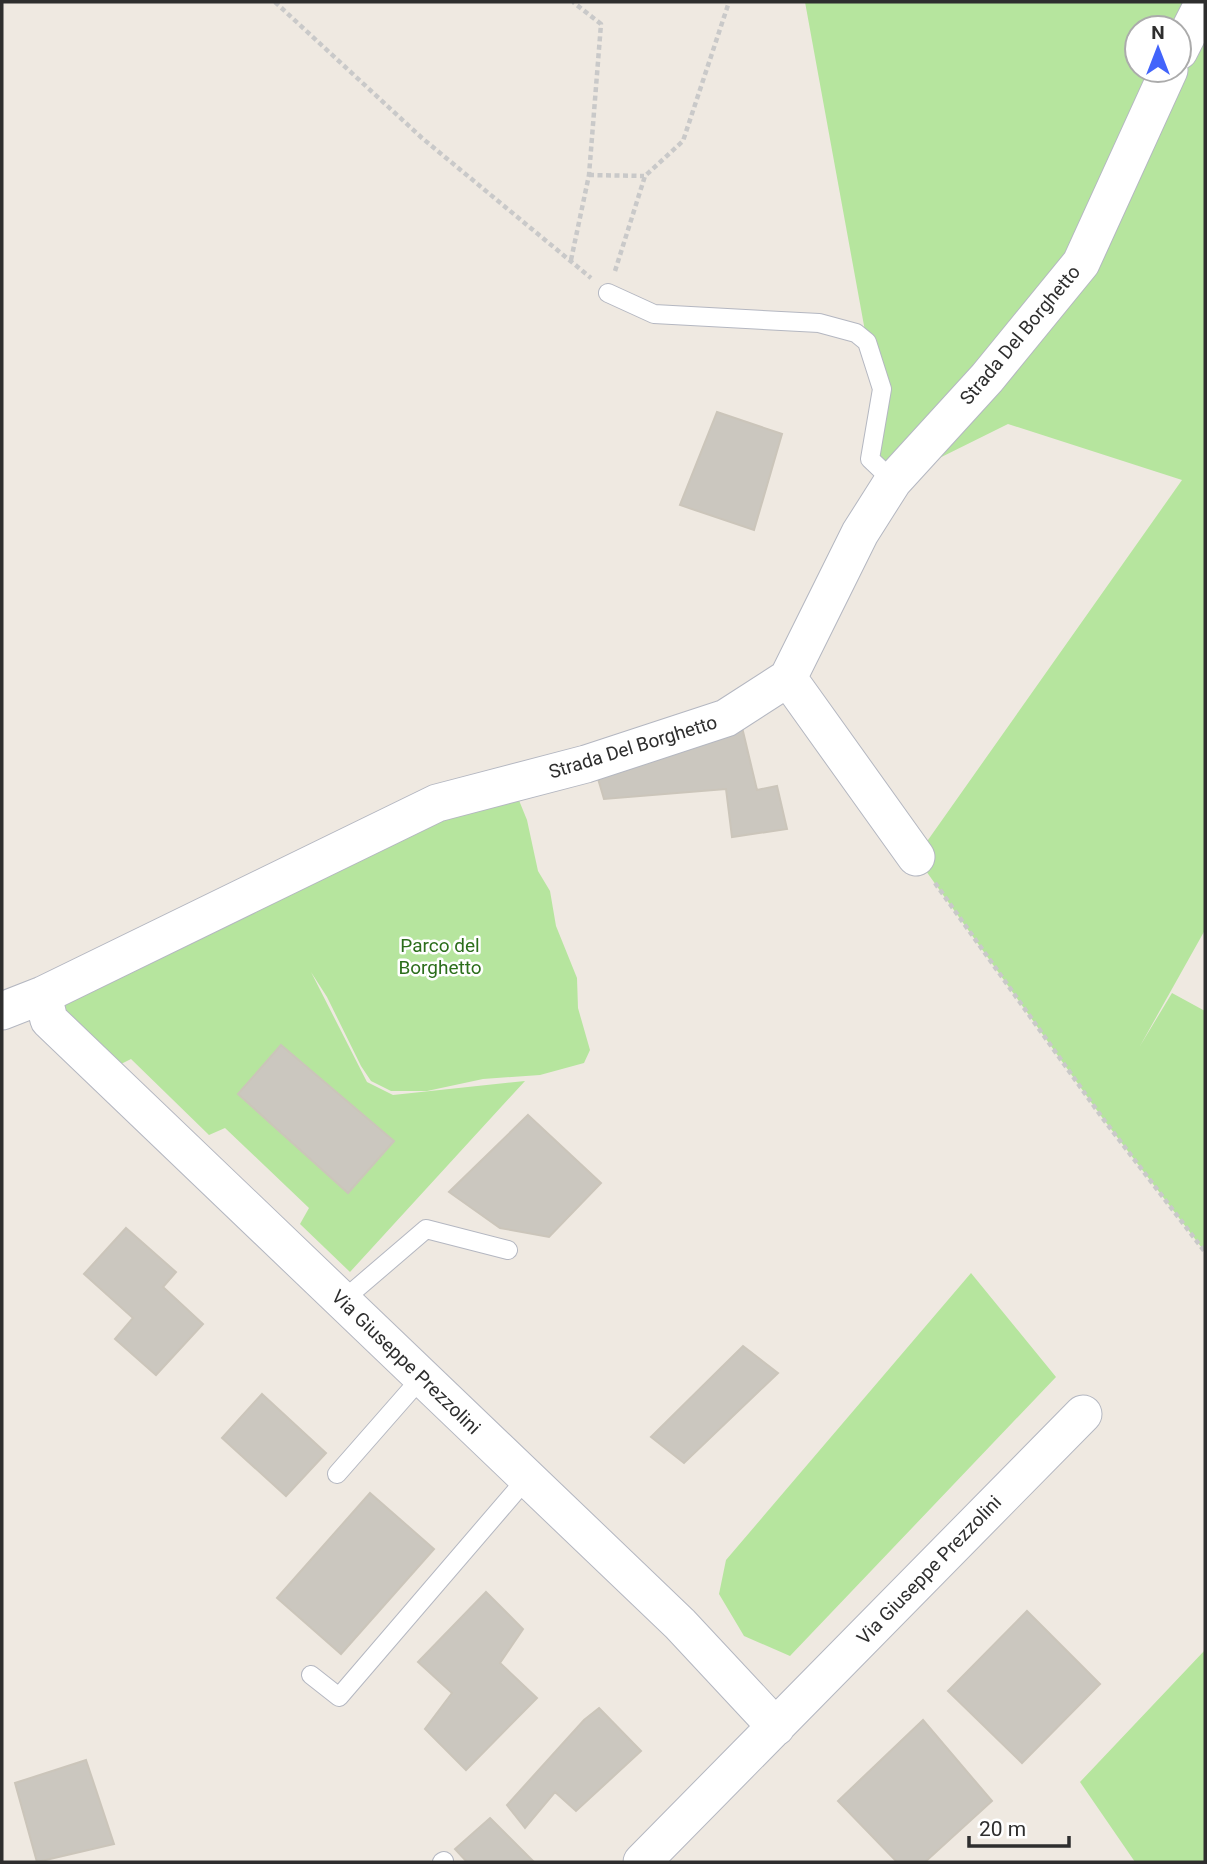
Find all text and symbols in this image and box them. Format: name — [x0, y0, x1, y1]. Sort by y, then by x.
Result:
north arrow — [1123, 14, 1193, 84]
text: N — [1151, 21, 1165, 44]
street label: Strada Del Borghetto — [955, 261, 1085, 409]
street label: Strada Del Borghetto — [546, 710, 720, 784]
park label: Parco del Borghetto — [398, 934, 482, 979]
street label: Via Giuseppe Prezzolini — [327, 1285, 485, 1439]
street label: Via Giuseppe Prezzolini — [852, 1491, 1006, 1649]
scale bar — [969, 1804, 1069, 1848]
text: 20 m — [979, 1817, 1026, 1841]

